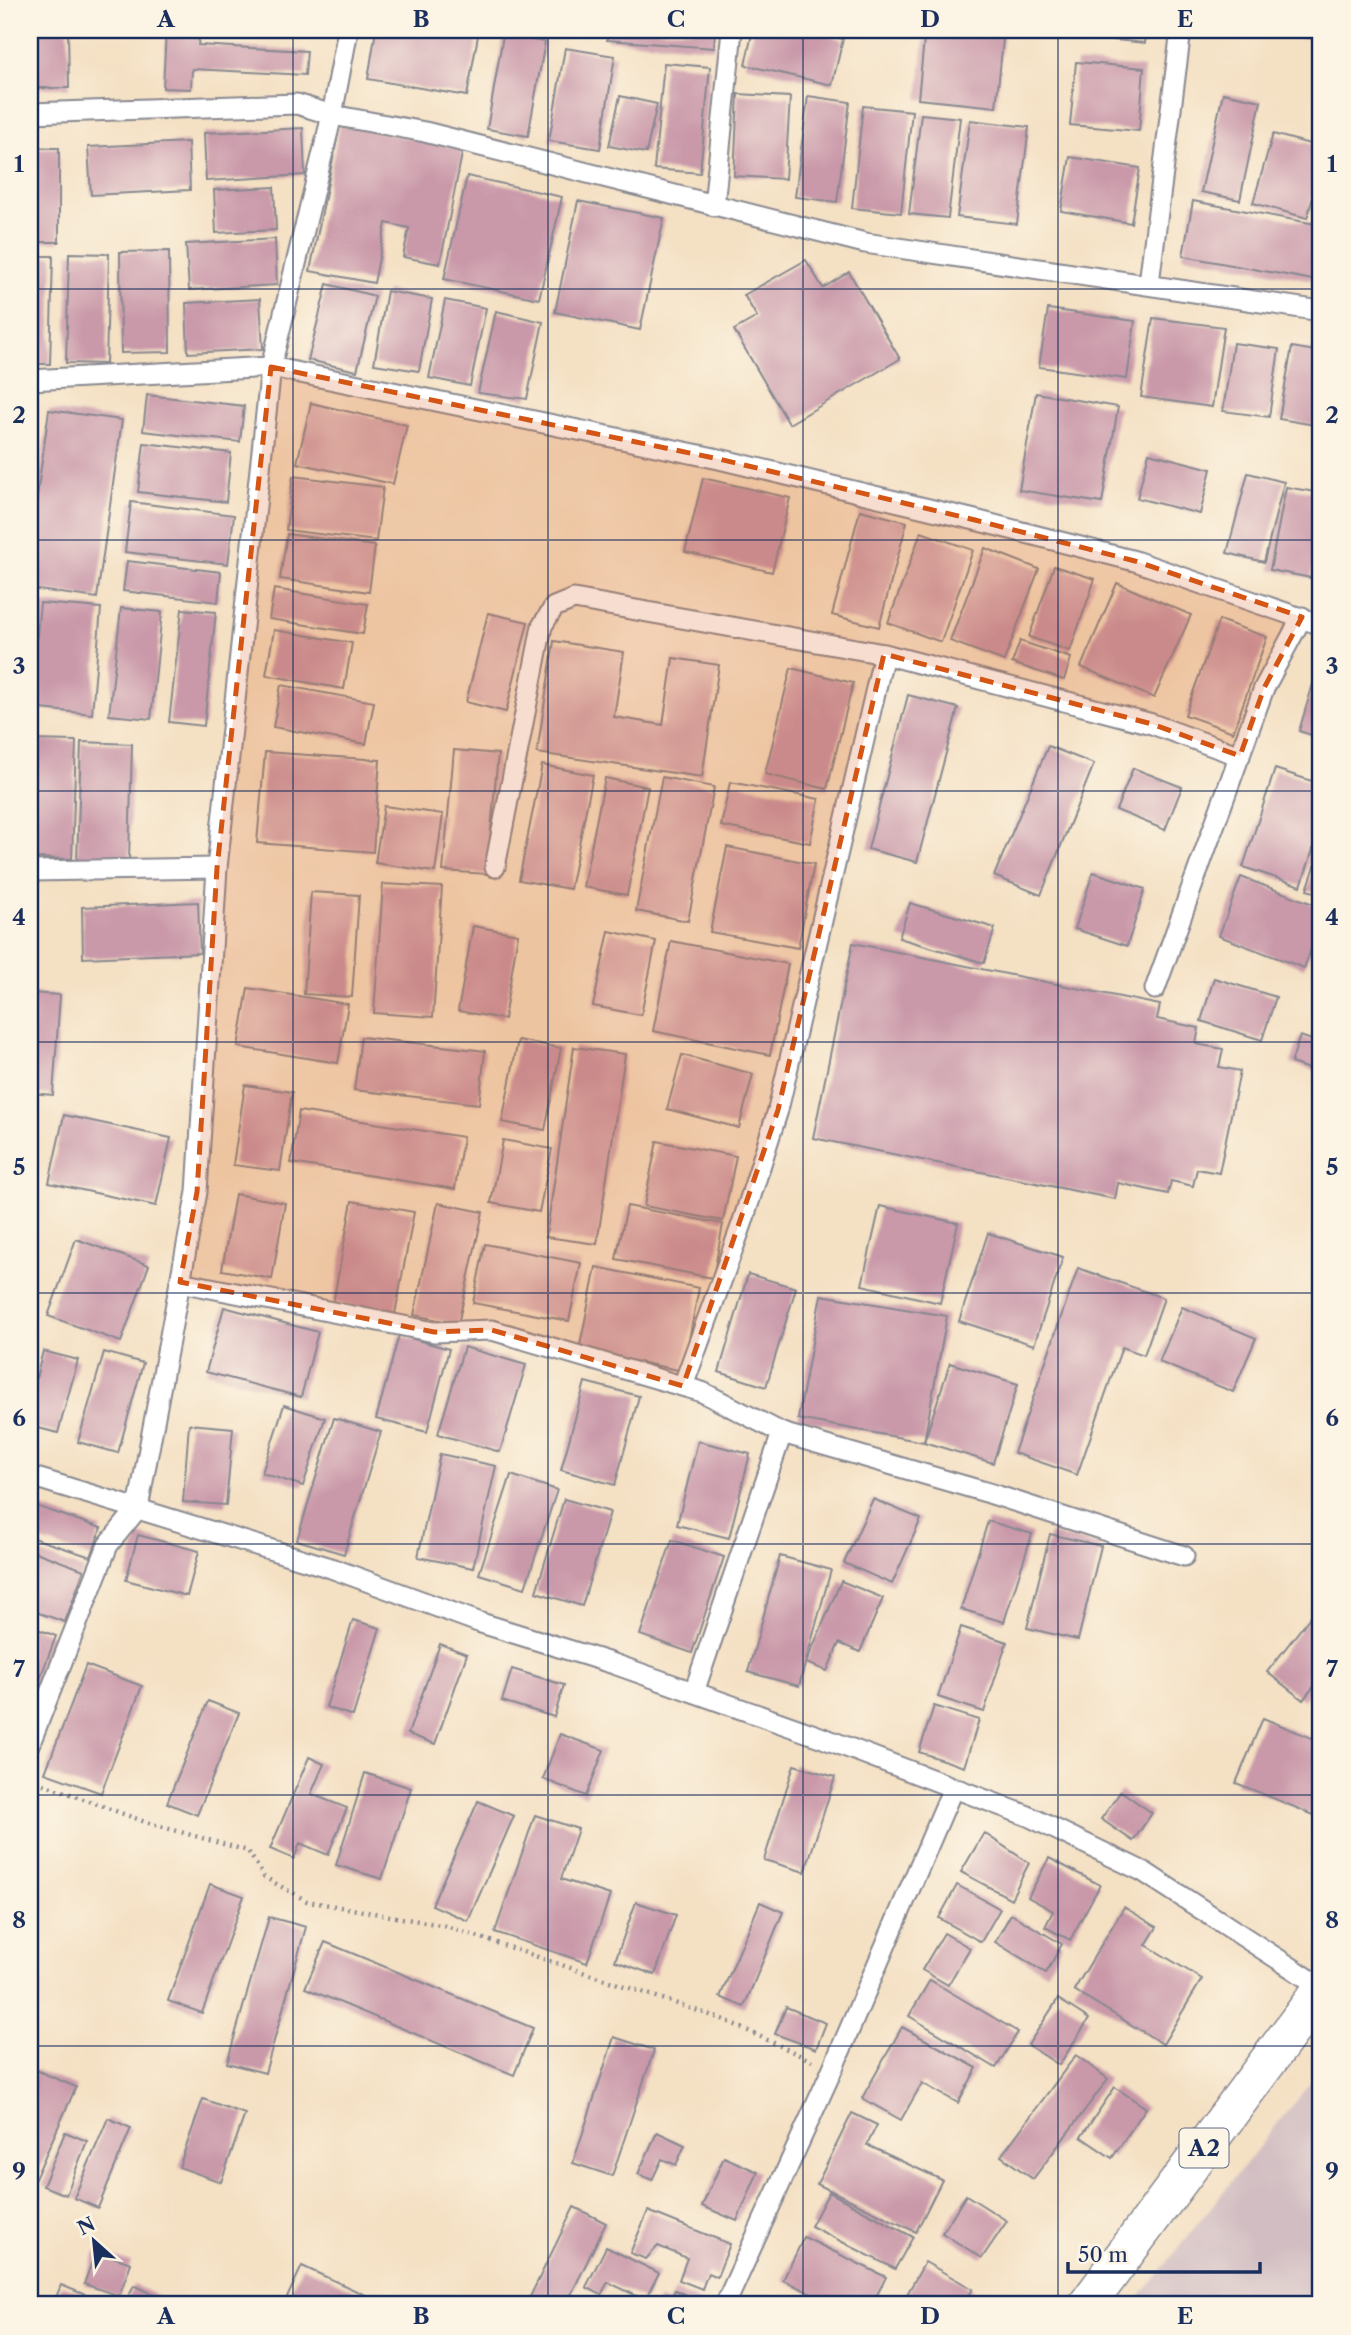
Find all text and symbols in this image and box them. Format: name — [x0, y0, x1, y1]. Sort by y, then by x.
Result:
text: A — [156, 5, 176, 33]
text: B — [412, 5, 430, 33]
text: C — [667, 5, 685, 33]
text: D — [920, 5, 940, 33]
text: E — [1177, 5, 1193, 33]
text: 1 — [14, 150, 25, 178]
text: 1 — [1327, 150, 1338, 178]
text: 2 — [12, 401, 26, 429]
text: 2 — [1325, 401, 1339, 429]
text: 3 — [13, 652, 26, 680]
text: 3 — [1326, 652, 1339, 680]
text: 4 — [12, 903, 26, 931]
text: 4 — [1325, 903, 1339, 931]
text: 5 — [13, 1153, 25, 1181]
text: 5 — [1326, 1153, 1338, 1181]
text: 6 — [12, 1404, 26, 1432]
text: 6 — [1325, 1404, 1339, 1432]
text: 7 — [13, 1655, 25, 1683]
text: 7 — [1326, 1655, 1338, 1683]
text: 8 — [12, 1906, 26, 1934]
text: 8 — [1325, 1906, 1339, 1934]
road number: A2 — [1180, 2128, 1228, 2168]
text: 9 — [12, 2157, 26, 2185]
text: 9 — [1325, 2157, 1339, 2185]
north arrow — [60, 2206, 130, 2276]
text: N — [74, 2212, 99, 2240]
scale bar — [1068, 2230, 1260, 2274]
text: 50 m — [1078, 2242, 1128, 2267]
text: A — [156, 2302, 176, 2330]
text: B — [412, 2302, 430, 2330]
text: C — [667, 2302, 685, 2330]
text: D — [920, 2302, 940, 2330]
text: E — [1177, 2302, 1193, 2330]

